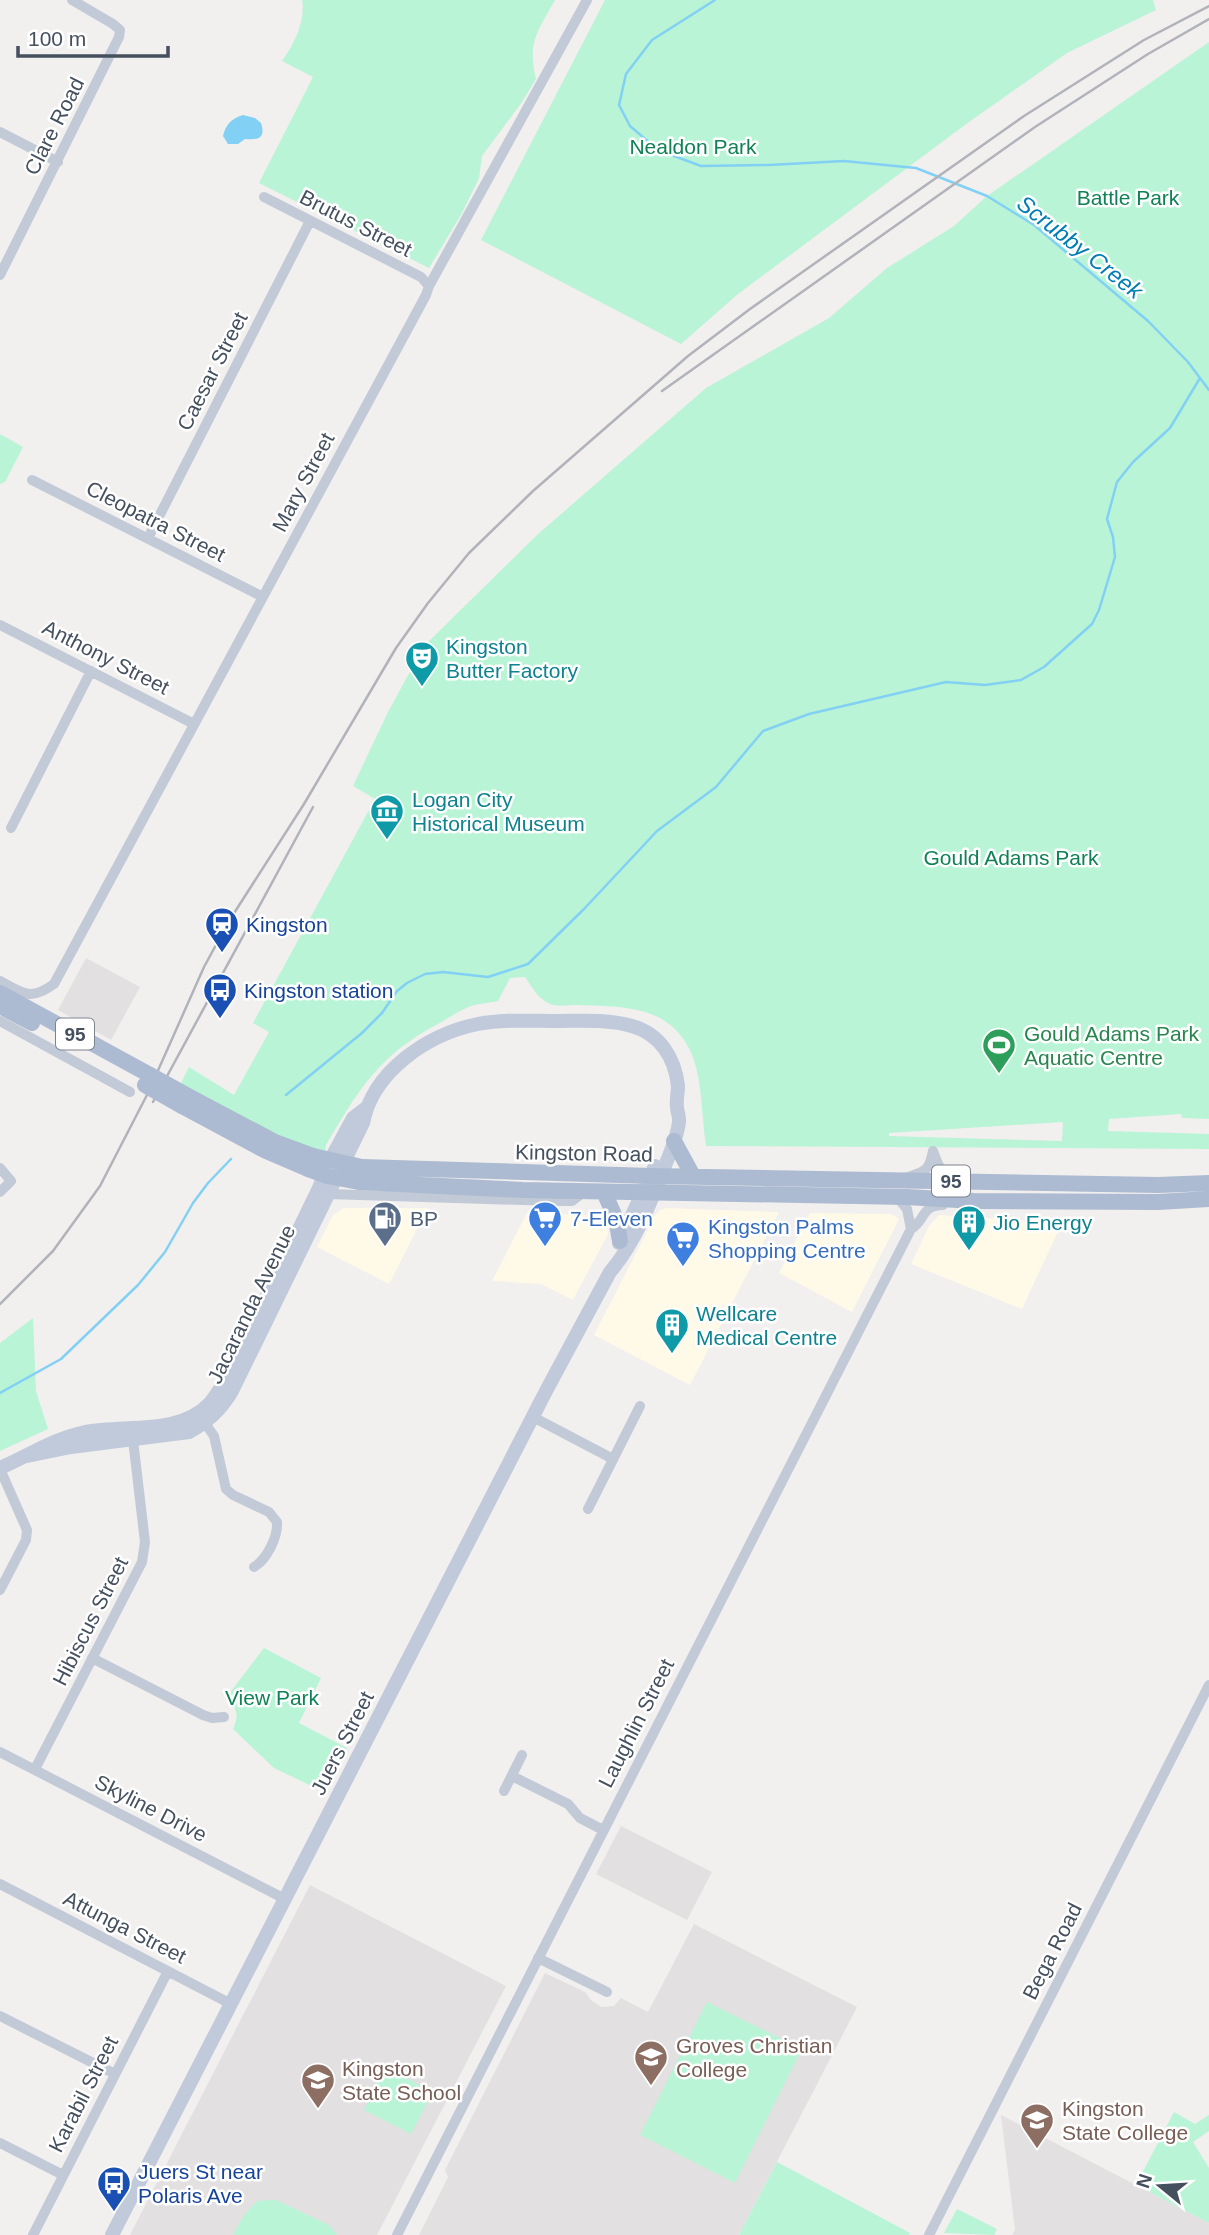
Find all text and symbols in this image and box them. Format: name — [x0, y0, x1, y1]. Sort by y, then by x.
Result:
scale bar — [18, 14, 168, 58]
text: 100 m — [28, 27, 86, 50]
street label: Clare Road — [20, 73, 88, 179]
park label: Nealdon Park — [629, 135, 757, 158]
street label: Brutus Street — [296, 185, 416, 261]
park label: Battle Park — [1077, 186, 1180, 209]
water label: Scrubby Creek — [1012, 190, 1149, 305]
street label: Caesar Street — [172, 308, 252, 434]
street label: Mary Street — [267, 429, 339, 535]
street label: Cleopatra Street — [83, 476, 229, 566]
street label: Anthony Street — [39, 615, 173, 699]
place label: Kingston Butter Factory — [446, 635, 578, 682]
theatre icon: Kingston Butter Factory — [403, 639, 441, 688]
place label: Logan City Historical Museum — [412, 788, 585, 835]
museum icon: Logan City Historical Museum — [368, 792, 406, 841]
park label: Gould Adams Park — [923, 846, 1099, 869]
station icon: Kingston — [203, 905, 241, 954]
place label: Kingston — [246, 913, 328, 936]
bus stop icon: Kingston station — [201, 971, 239, 1020]
place label: Kingston station — [244, 979, 393, 1002]
road number: 95 — [56, 1018, 94, 1050]
place label: Gould Adams Park Aquatic Centre — [1024, 1022, 1200, 1069]
sports icon: Gould Adams Park Aquatic Centre — [980, 1026, 1018, 1075]
street label: Kingston Road — [515, 1140, 653, 1166]
road number: 95 — [932, 1166, 970, 1196]
fuel station icon: BP — [366, 1199, 404, 1248]
supermarket icon: 7-Eleven — [526, 1199, 564, 1248]
building icon: Jio Energy — [950, 1203, 988, 1252]
place label: BP — [410, 1207, 438, 1230]
place label: 7-Eleven — [570, 1207, 653, 1230]
place label: Jio Energy — [993, 1211, 1093, 1234]
place label: Kingston Palms Shopping Centre — [708, 1215, 866, 1262]
supermarket icon: Kingston Palms Shopping Centre — [664, 1219, 702, 1268]
street label: Jacaranda Avenue — [203, 1221, 299, 1387]
place label: Wellcare Medical Centre — [696, 1302, 837, 1349]
building icon: Wellcare Medical Centre — [653, 1306, 691, 1355]
street label: Hibiscus Street — [48, 1553, 132, 1689]
street label: Laughlin Street — [594, 1655, 678, 1791]
park label: View Park — [225, 1686, 320, 1709]
street label: Juers Street — [306, 1687, 378, 1799]
street label: Skyline Drive — [91, 1770, 211, 1846]
street label: Attunga Street — [60, 1886, 190, 1968]
street label: Bega Road — [1018, 1899, 1086, 2003]
street label: Karabil Street — [44, 2032, 122, 2156]
place label: Groves Christian College — [676, 2034, 832, 2081]
school or university icon: Groves Christian College — [632, 2038, 670, 2087]
place label: Kingston State School — [342, 2057, 461, 2104]
school or university icon: Kingston State School — [299, 2061, 337, 2110]
place label: Kingston State College — [1062, 2097, 1188, 2144]
school or university icon: Kingston State College — [1018, 2101, 1056, 2150]
north arrow — [1125, 2151, 1195, 2221]
place label: Juers St near Polaris Ave — [138, 2160, 263, 2207]
bus stop icon: Juers St near Polaris Ave — [95, 2164, 133, 2213]
text: N — [1132, 2171, 1156, 2191]

